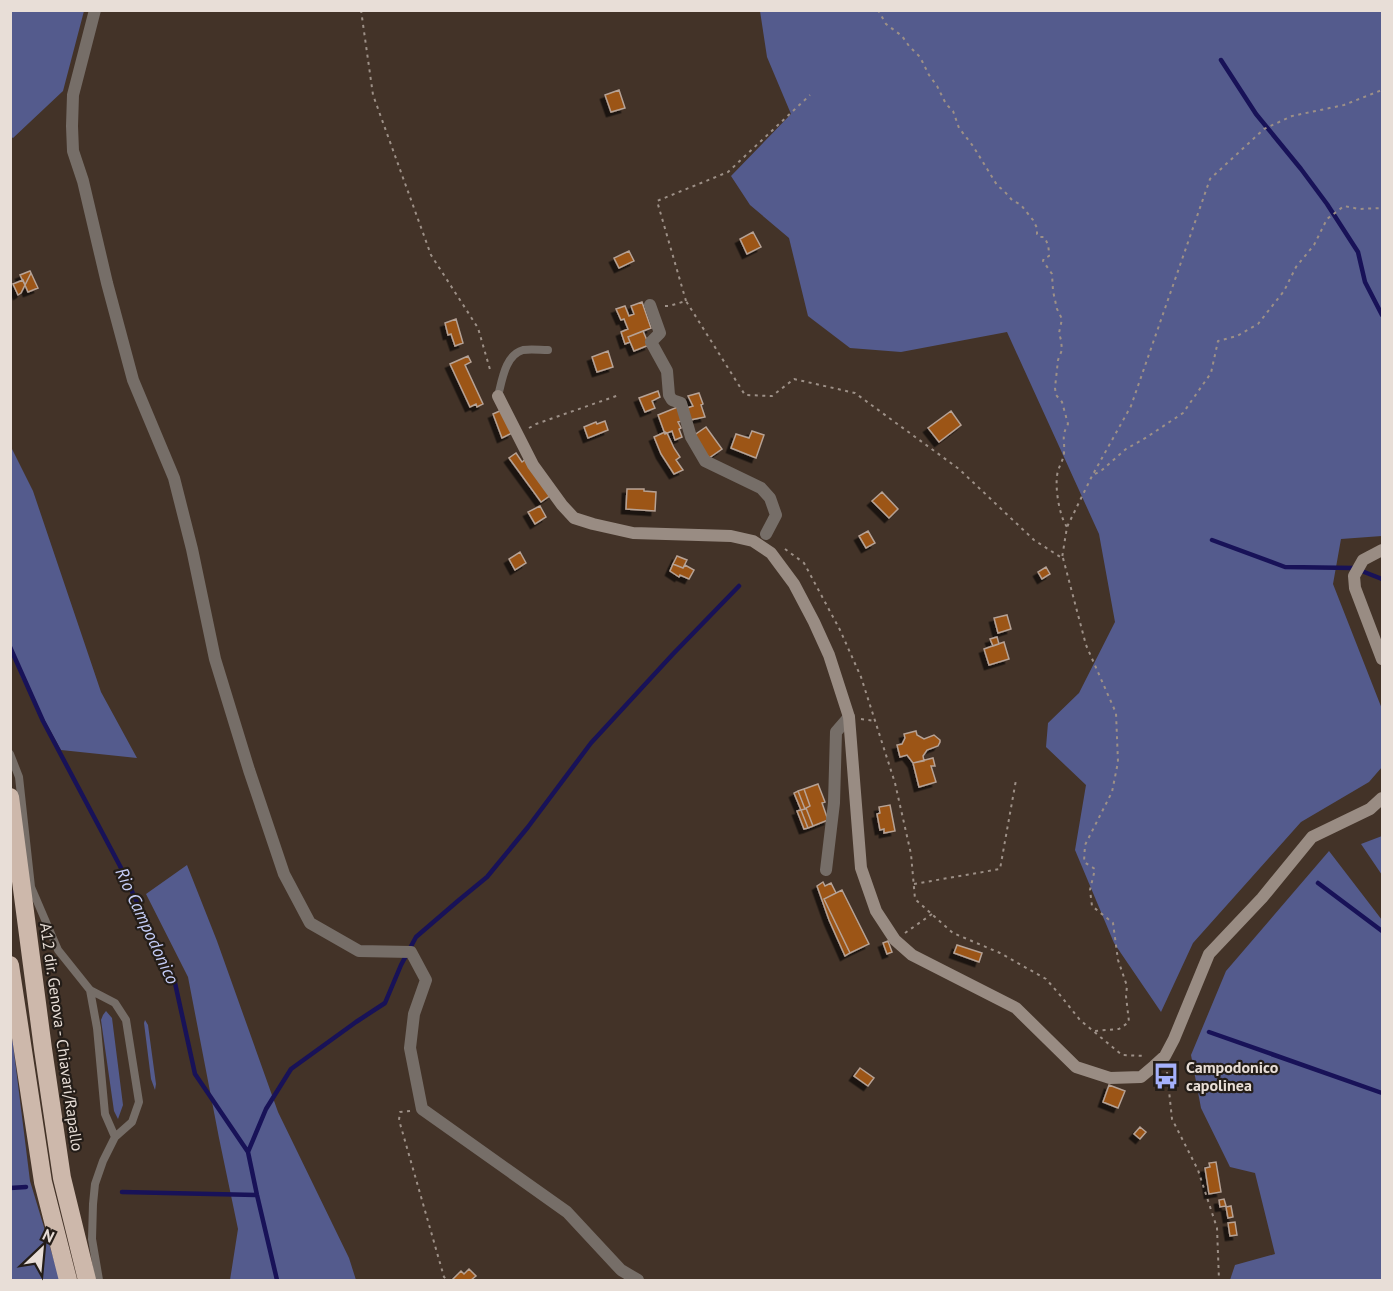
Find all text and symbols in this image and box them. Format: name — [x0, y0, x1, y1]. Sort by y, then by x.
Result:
water label: Rio Campodonico — [110, 864, 185, 988]
street label: A12 dir. Genova - Chiavari/Rapallo — [36, 922, 88, 1152]
place label: Campodonico capolinea — [1186, 1057, 1279, 1095]
bus stop icon: Campodonico capolinea — [1151, 1061, 1181, 1091]
north arrow — [12, 1219, 72, 1279]
text: N — [39, 1224, 58, 1247]

